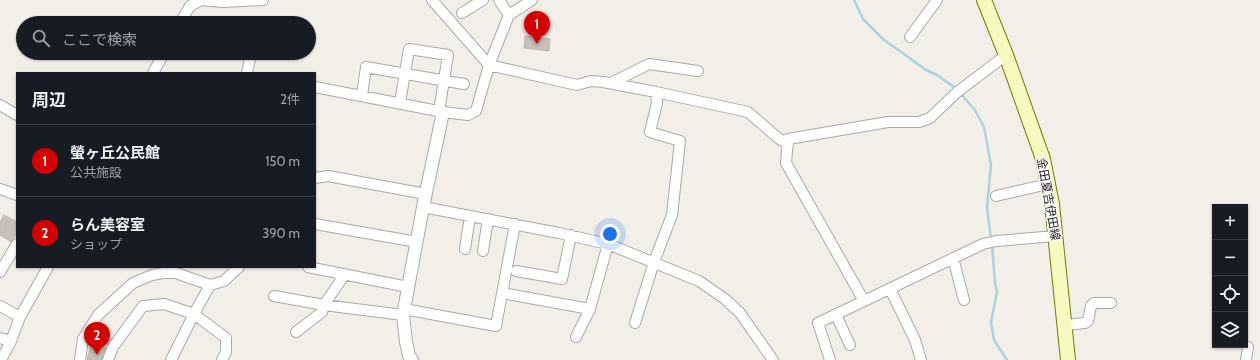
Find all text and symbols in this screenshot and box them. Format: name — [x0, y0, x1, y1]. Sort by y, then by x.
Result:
pin: 1 — [524, 11, 550, 44]
search box — [16, 16, 316, 60]
icon: search — [30, 27, 52, 49]
text: ここで検索 — [62, 31, 137, 49]
text: 周辺 — [32, 90, 66, 110]
text: 2件 — [280, 91, 300, 107]
text: 螢ヶ丘公民館 — [70, 144, 160, 162]
text: 1 — [43, 153, 47, 169]
text: 150 m — [265, 153, 300, 169]
street label: 金田夏吉伊田線 — [1034, 156, 1064, 242]
text: 公共施設 — [70, 164, 122, 180]
map controls — [1212, 204, 1248, 348]
button: + — [1212, 204, 1248, 240]
text: らん美容室 — [70, 216, 145, 234]
your location — [600, 224, 620, 244]
text: 2 — [42, 225, 48, 241]
text: 390 m — [262, 225, 300, 241]
text: ショップ — [70, 236, 122, 252]
button: − — [1212, 240, 1248, 276]
button: locate — [1212, 276, 1248, 312]
button: layers — [1212, 312, 1248, 348]
pin: 2 — [84, 322, 110, 355]

